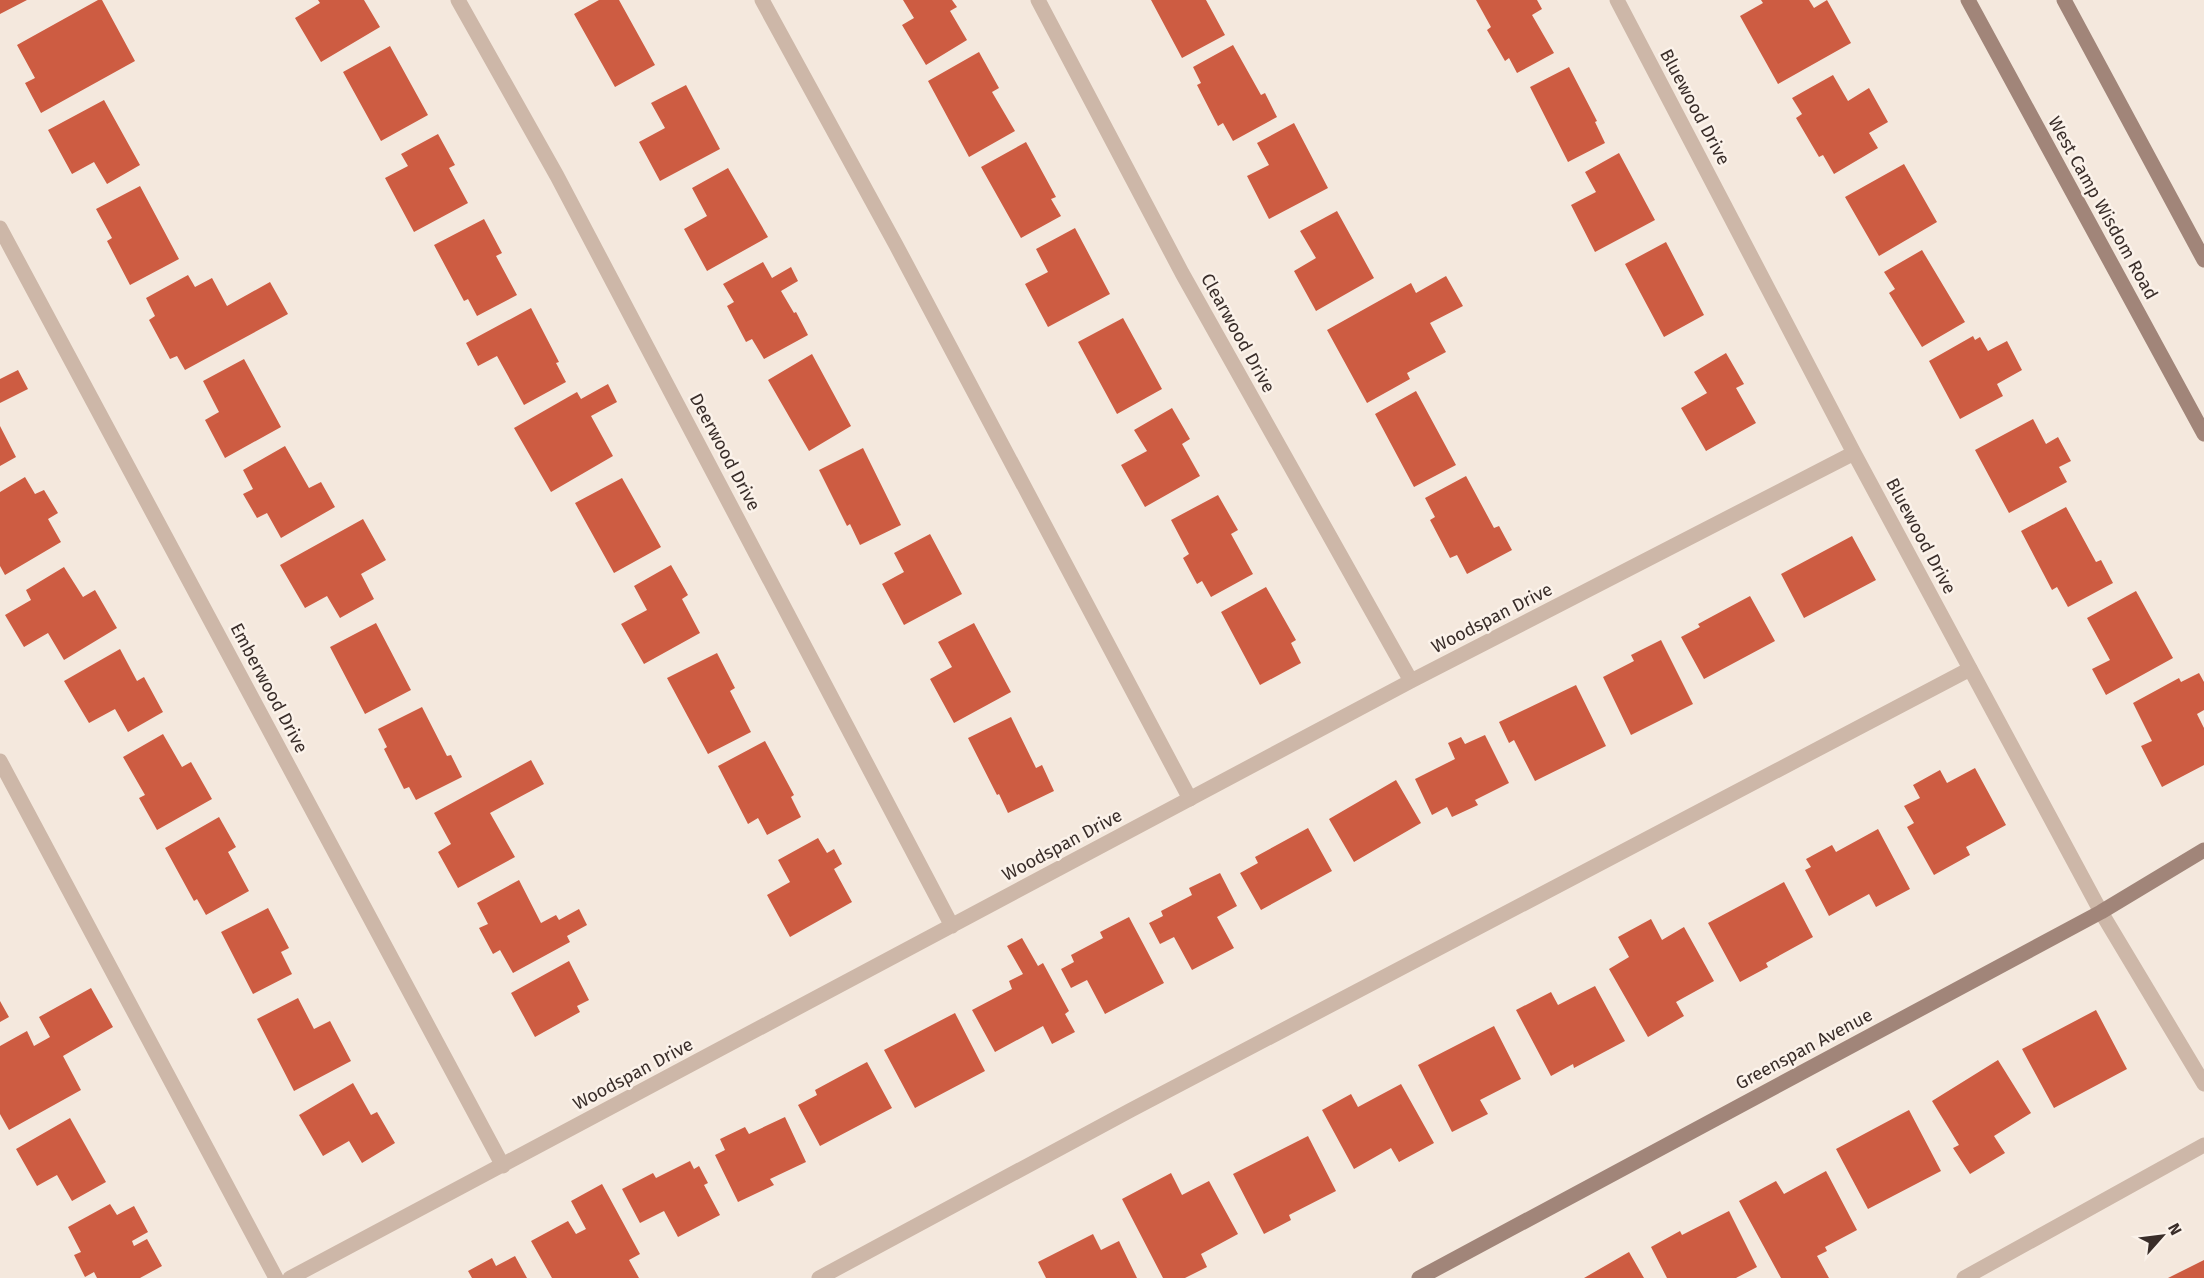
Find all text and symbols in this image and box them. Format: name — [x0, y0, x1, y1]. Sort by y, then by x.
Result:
street label: Bluewood Drive — [1655, 45, 1735, 169]
street label: West Camp Wisdom Road — [2043, 113, 2163, 303]
street label: Clearwood Drive — [1196, 269, 1280, 397]
street label: Deerwood Drive — [685, 390, 765, 514]
street label: Bluewood Drive — [1881, 474, 1961, 598]
street label: Woodspan Drive — [1428, 578, 1556, 658]
street label: Emberwood Drive — [225, 619, 313, 757]
street label: Woodspan Drive — [998, 804, 1126, 886]
street label: Greenspan Avenue — [1732, 1004, 1876, 1094]
street label: Woodspan Drive — [569, 1033, 697, 1115]
north arrow — [2132, 1206, 2192, 1266]
text: N — [2164, 1220, 2186, 1238]

